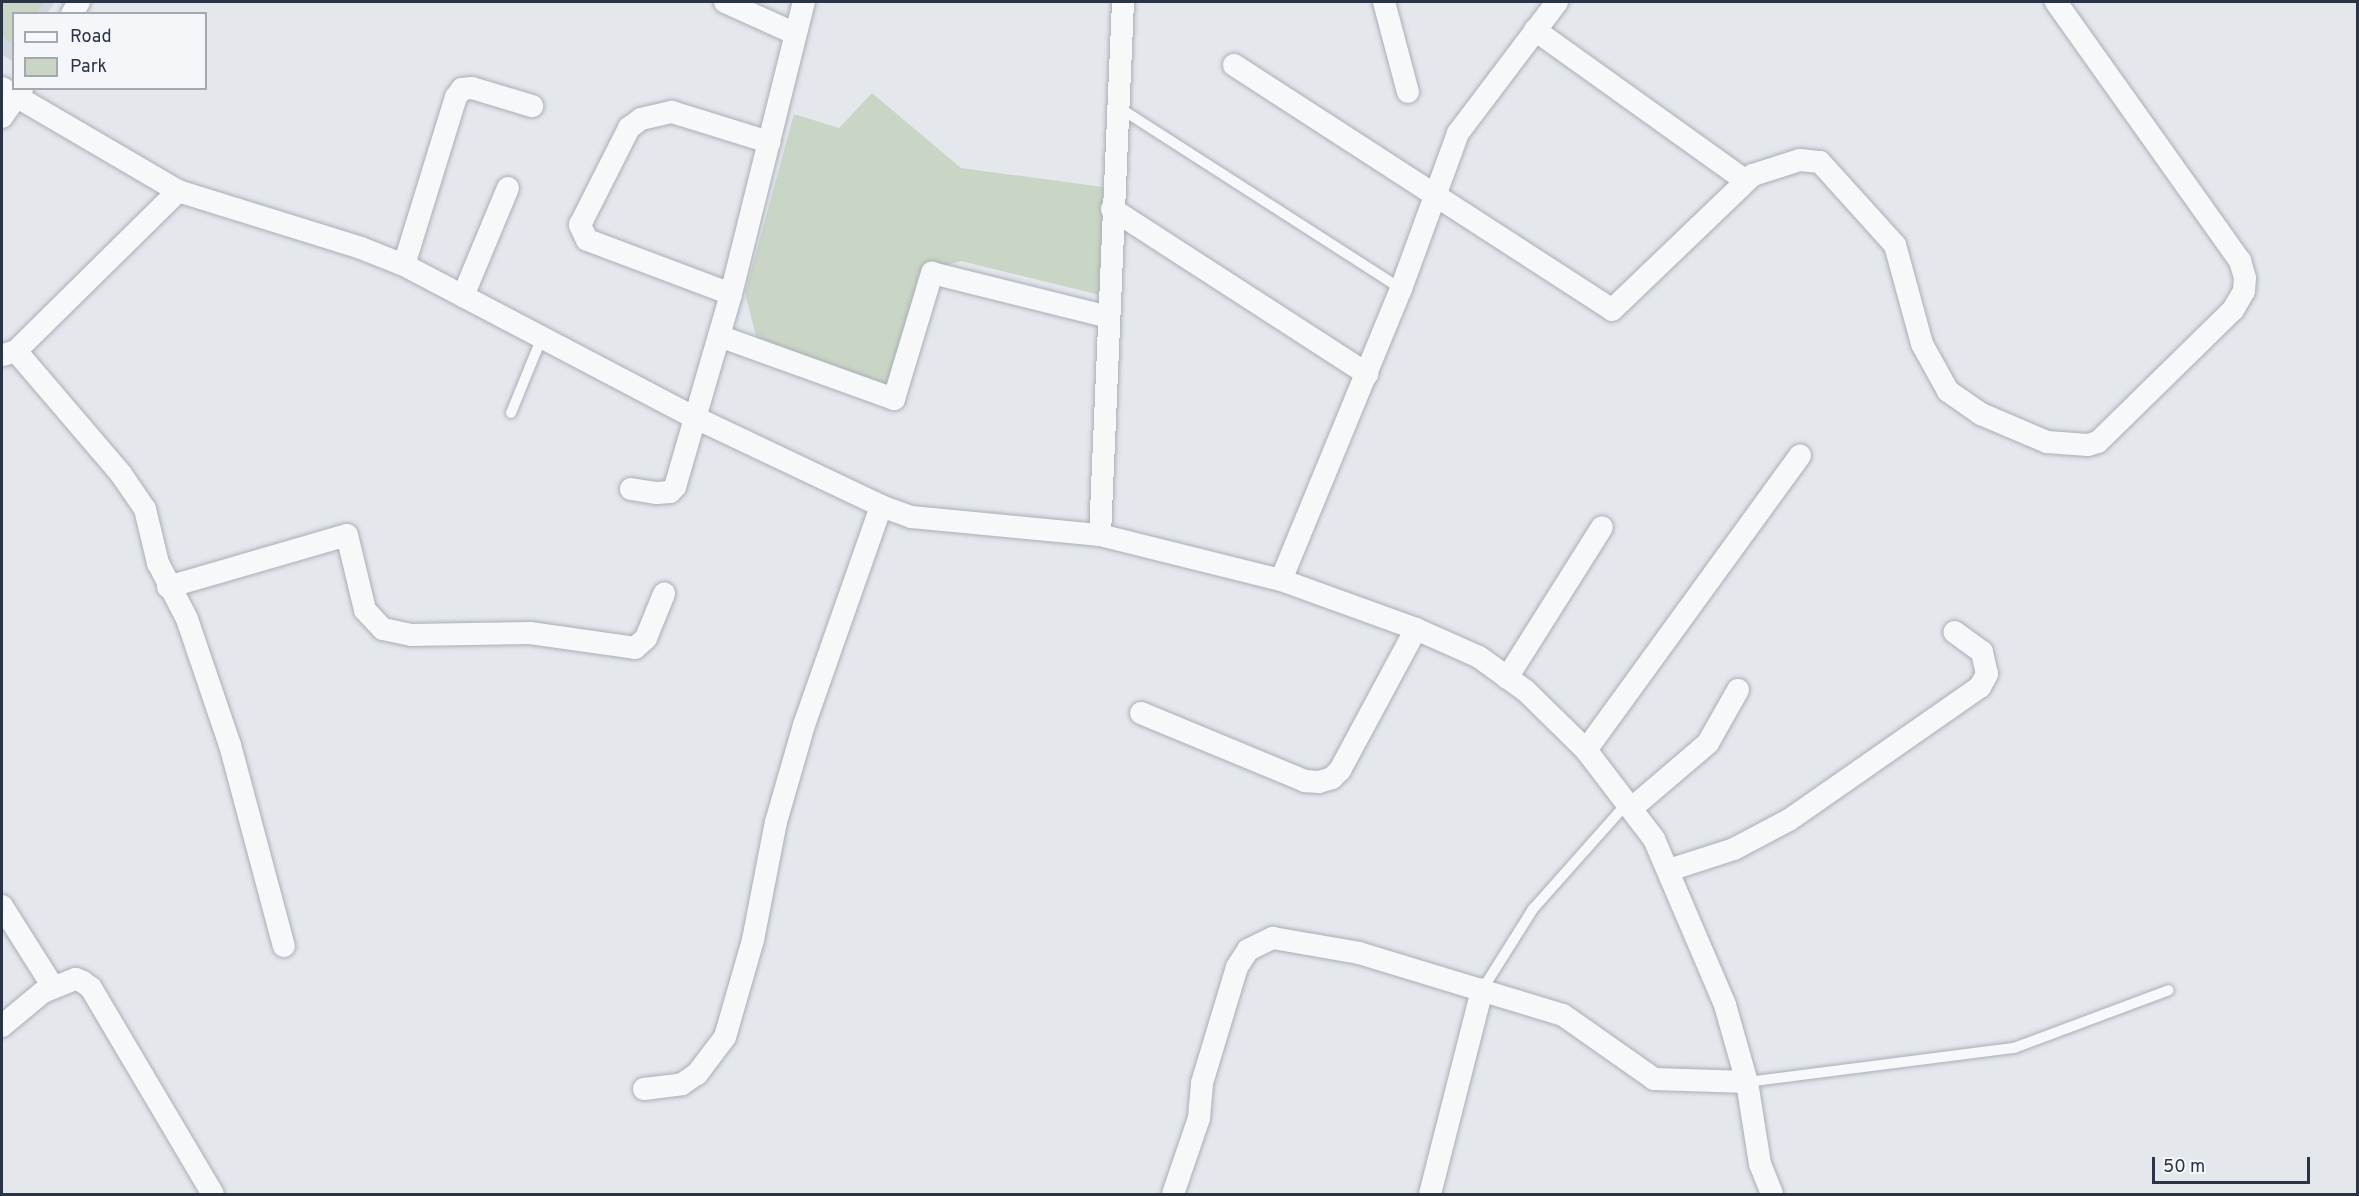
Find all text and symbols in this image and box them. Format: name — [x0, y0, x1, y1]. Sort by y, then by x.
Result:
legend — [12, 12, 207, 90]
text: Road — [70, 26, 112, 49]
text: Park — [70, 56, 107, 79]
scale bar — [2155, 1145, 2312, 1183]
text: 50 m — [2163, 1156, 2205, 1179]

